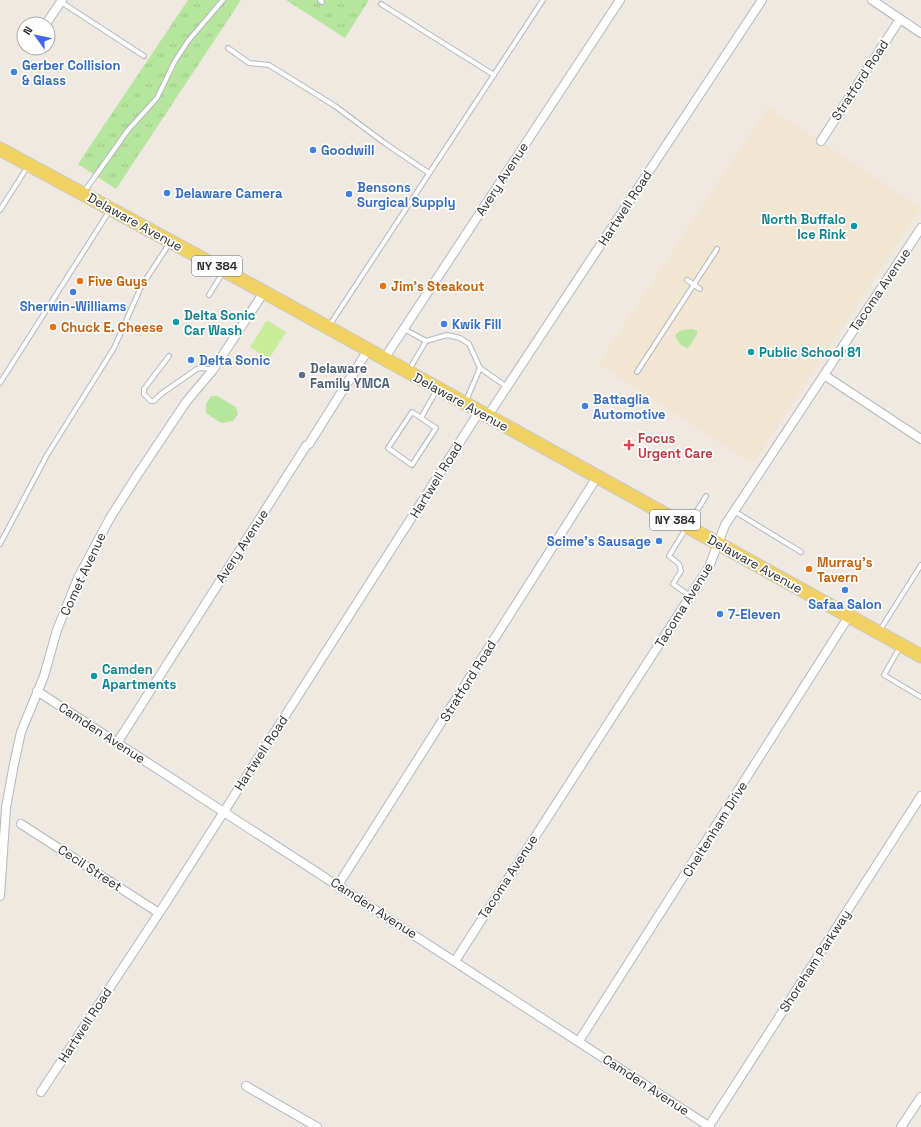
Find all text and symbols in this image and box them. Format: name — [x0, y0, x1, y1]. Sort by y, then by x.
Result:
north arrow — [16, 16, 56, 56]
text: N — [20, 24, 35, 37]
street label: Stratford Road — [828, 36, 892, 124]
place label: Gerber Collision & Glass — [22, 57, 120, 89]
marker: Gerber Collision & Glass — [9, 67, 19, 77]
street label: Avery Avenue — [472, 139, 532, 219]
place label: Goodwill — [321, 142, 374, 159]
marker: Goodwill — [308, 145, 318, 155]
street label: Hartwell Road — [594, 167, 656, 249]
place label: Bensons Surgical Supply — [357, 179, 455, 211]
place label: Delaware Camera — [175, 185, 283, 202]
marker: Delaware Camera — [162, 188, 172, 198]
street label: Delaware Avenue — [84, 189, 186, 255]
marker: Bensons Surgical Supply — [344, 189, 354, 199]
place label: North Buffalo Ice Rink — [762, 211, 847, 243]
marker: North Buffalo Ice Rink — [849, 221, 859, 231]
street label: Tacoma Avenue — [846, 245, 914, 335]
road number: NY 384 — [192, 256, 242, 276]
place label: Five Guys — [88, 273, 148, 290]
marker: Five Guys — [75, 276, 85, 286]
place label: Jim's Steakout — [391, 278, 485, 295]
marker: Jim's Steakout — [378, 281, 388, 291]
marker: Sherwin-Williams — [68, 287, 78, 297]
place label: Sherwin-Williams — [20, 298, 126, 315]
place label: Delta Sonic Car Wash — [184, 307, 256, 339]
place label: Kwik Fill — [452, 316, 502, 333]
marker: Delta Sonic Car Wash — [171, 317, 181, 327]
place label: Chuck E. Cheese — [61, 319, 163, 336]
marker: Kwik Fill — [439, 319, 449, 329]
marker: Chuck E. Cheese — [48, 322, 58, 332]
place label: Public School 81 — [759, 344, 861, 361]
marker: Public School 81 — [746, 347, 756, 357]
place label: Delta Sonic — [199, 352, 271, 369]
marker: Delta Sonic — [186, 355, 196, 365]
place label: Delaware Family YMCA — [310, 360, 390, 392]
street label: Delaware Avenue — [410, 369, 512, 435]
marker: Delaware Family YMCA — [297, 370, 307, 380]
place label: Battaglia Automotive — [593, 391, 666, 423]
marker: Battaglia Automotive — [580, 401, 590, 411]
place label: Focus Urgent Care — [638, 430, 713, 462]
street label: Hartwell Road — [406, 439, 466, 521]
marker: Focus Urgent Care — [623, 439, 635, 451]
street label: Avery Avenue — [212, 506, 272, 586]
road number: NY 384 — [650, 510, 700, 530]
street label: Comet Avenue — [56, 530, 110, 618]
street label: Delaware Avenue — [704, 531, 806, 597]
place label: Scime's Sausage — [547, 533, 651, 550]
marker: Scime's Sausage — [654, 536, 664, 546]
place label: Murray's Tavern — [817, 554, 873, 586]
street label: Tacoma Avenue — [651, 559, 717, 651]
marker: Murray's Tavern — [804, 564, 814, 574]
marker: Safaa Salon — [840, 585, 850, 595]
place label: Safaa Salon — [808, 596, 882, 613]
place label: 7-Eleven — [728, 606, 781, 623]
marker: 7-Eleven — [715, 609, 725, 619]
street label: Stratford Road — [436, 637, 500, 725]
place label: Camden Apartments — [102, 661, 176, 693]
marker: Camden Apartments — [89, 671, 99, 681]
street label: Camden Avenue — [55, 699, 149, 767]
street label: Hartwell Road — [230, 712, 292, 794]
street label: Cheltenham Drive — [679, 778, 751, 880]
street label: Tacoma Avenue — [474, 832, 542, 922]
street label: Cecil Street — [55, 841, 125, 895]
street label: Camden Avenue — [327, 874, 421, 942]
street label: Shoreham Parkway — [775, 907, 855, 1015]
street label: Hartwell Road — [54, 984, 116, 1066]
street label: Camden Avenue — [599, 1051, 693, 1119]

